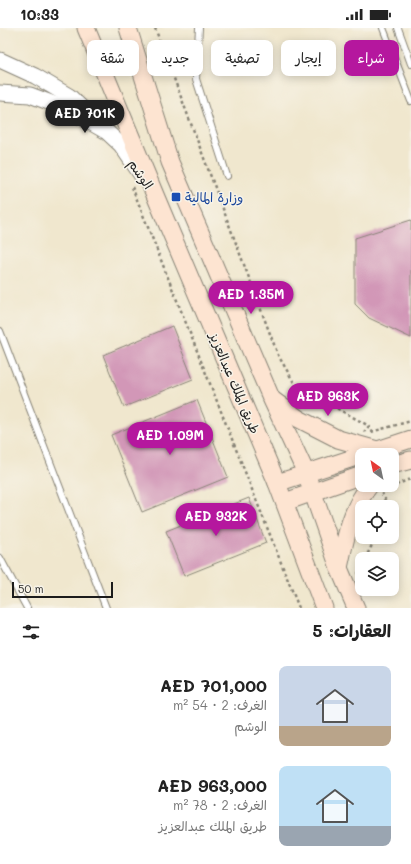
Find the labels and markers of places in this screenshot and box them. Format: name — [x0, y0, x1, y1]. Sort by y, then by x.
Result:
pin: AED 701K — [44, 100, 126, 134]
place label: وزارة المالية — [185, 188, 243, 206]
marker: وزارة المالية — [170, 191, 182, 203]
pin: AED 1.35M — [205, 281, 297, 315]
pin: AED 963K — [287, 383, 369, 417]
pin: AED 1.09M — [124, 422, 216, 456]
pin: AED 932K — [175, 503, 257, 537]

